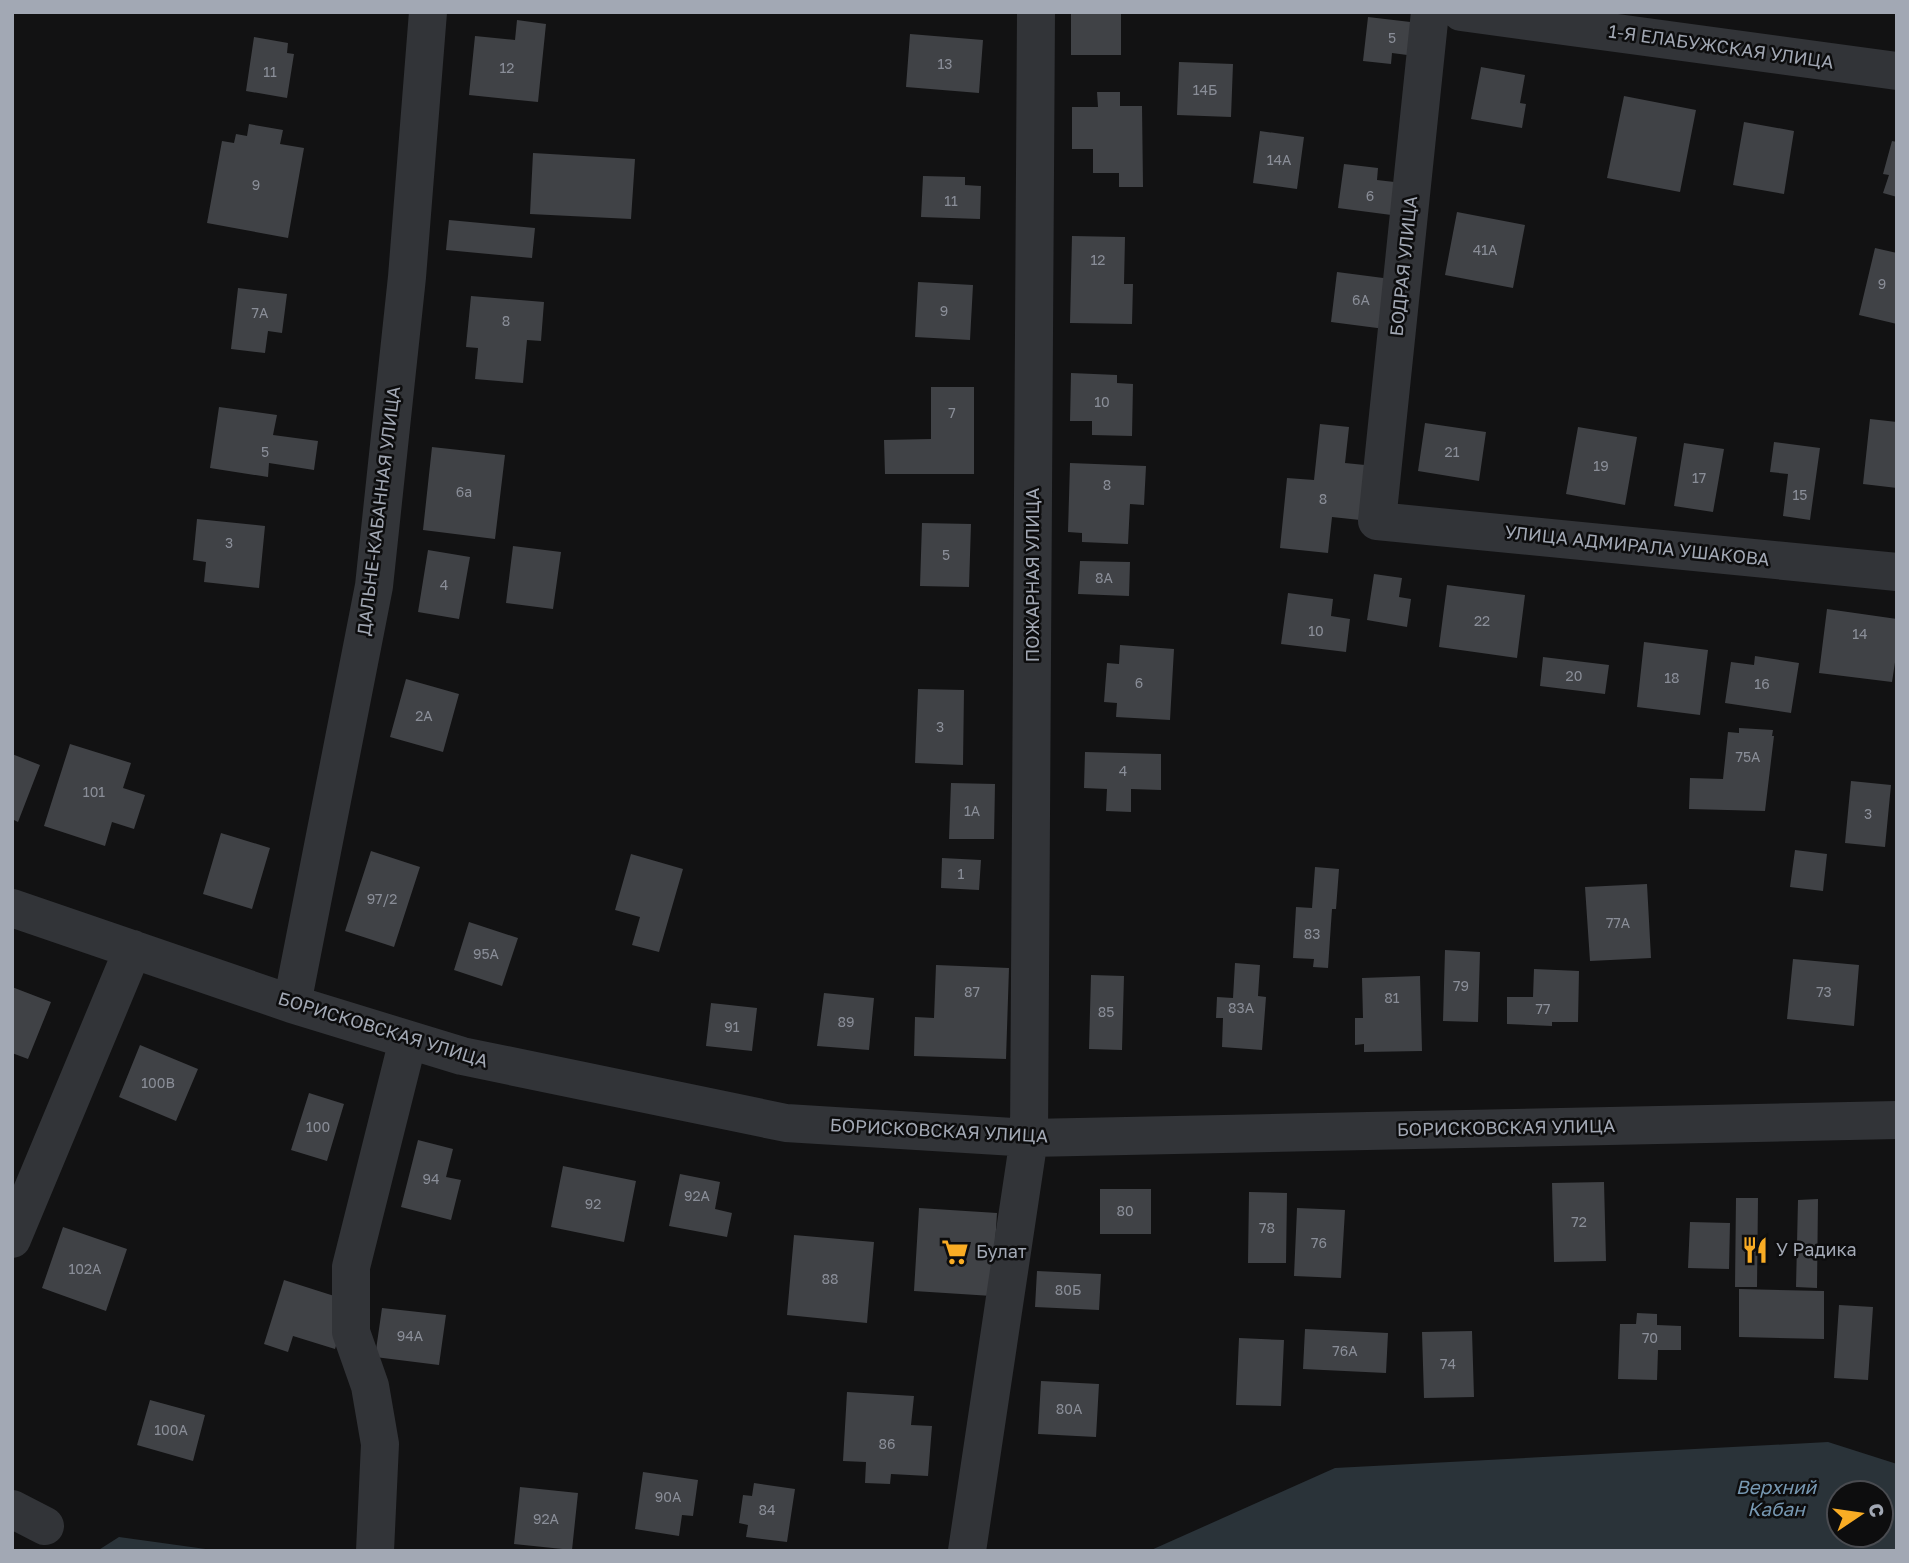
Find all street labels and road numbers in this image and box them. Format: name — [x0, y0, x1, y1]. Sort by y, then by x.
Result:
street label: 1-Я ЕЛАБУЖСКАЯ УЛИЦА — [1607, 19, 1835, 73]
street label: БОДРАЯ УЛИЦА — [1385, 195, 1421, 337]
street label: ДАЛЬНЕ-КАБАННАЯ УЛИЦА — [352, 385, 404, 637]
street label: ПОЖАРНАЯ УЛИЦА — [1021, 488, 1043, 662]
street label: УЛИЦА АДМИРАЛА УШАКОВА — [1503, 520, 1771, 570]
street label: БОРИСКОВСКАЯ УЛИЦА — [276, 987, 491, 1071]
street label: БОРИСКОВСКАЯ УЛИЦА — [829, 1113, 1049, 1147]
street label: БОРИСКОВСКАЯ УЛИЦА — [1397, 1114, 1615, 1140]

